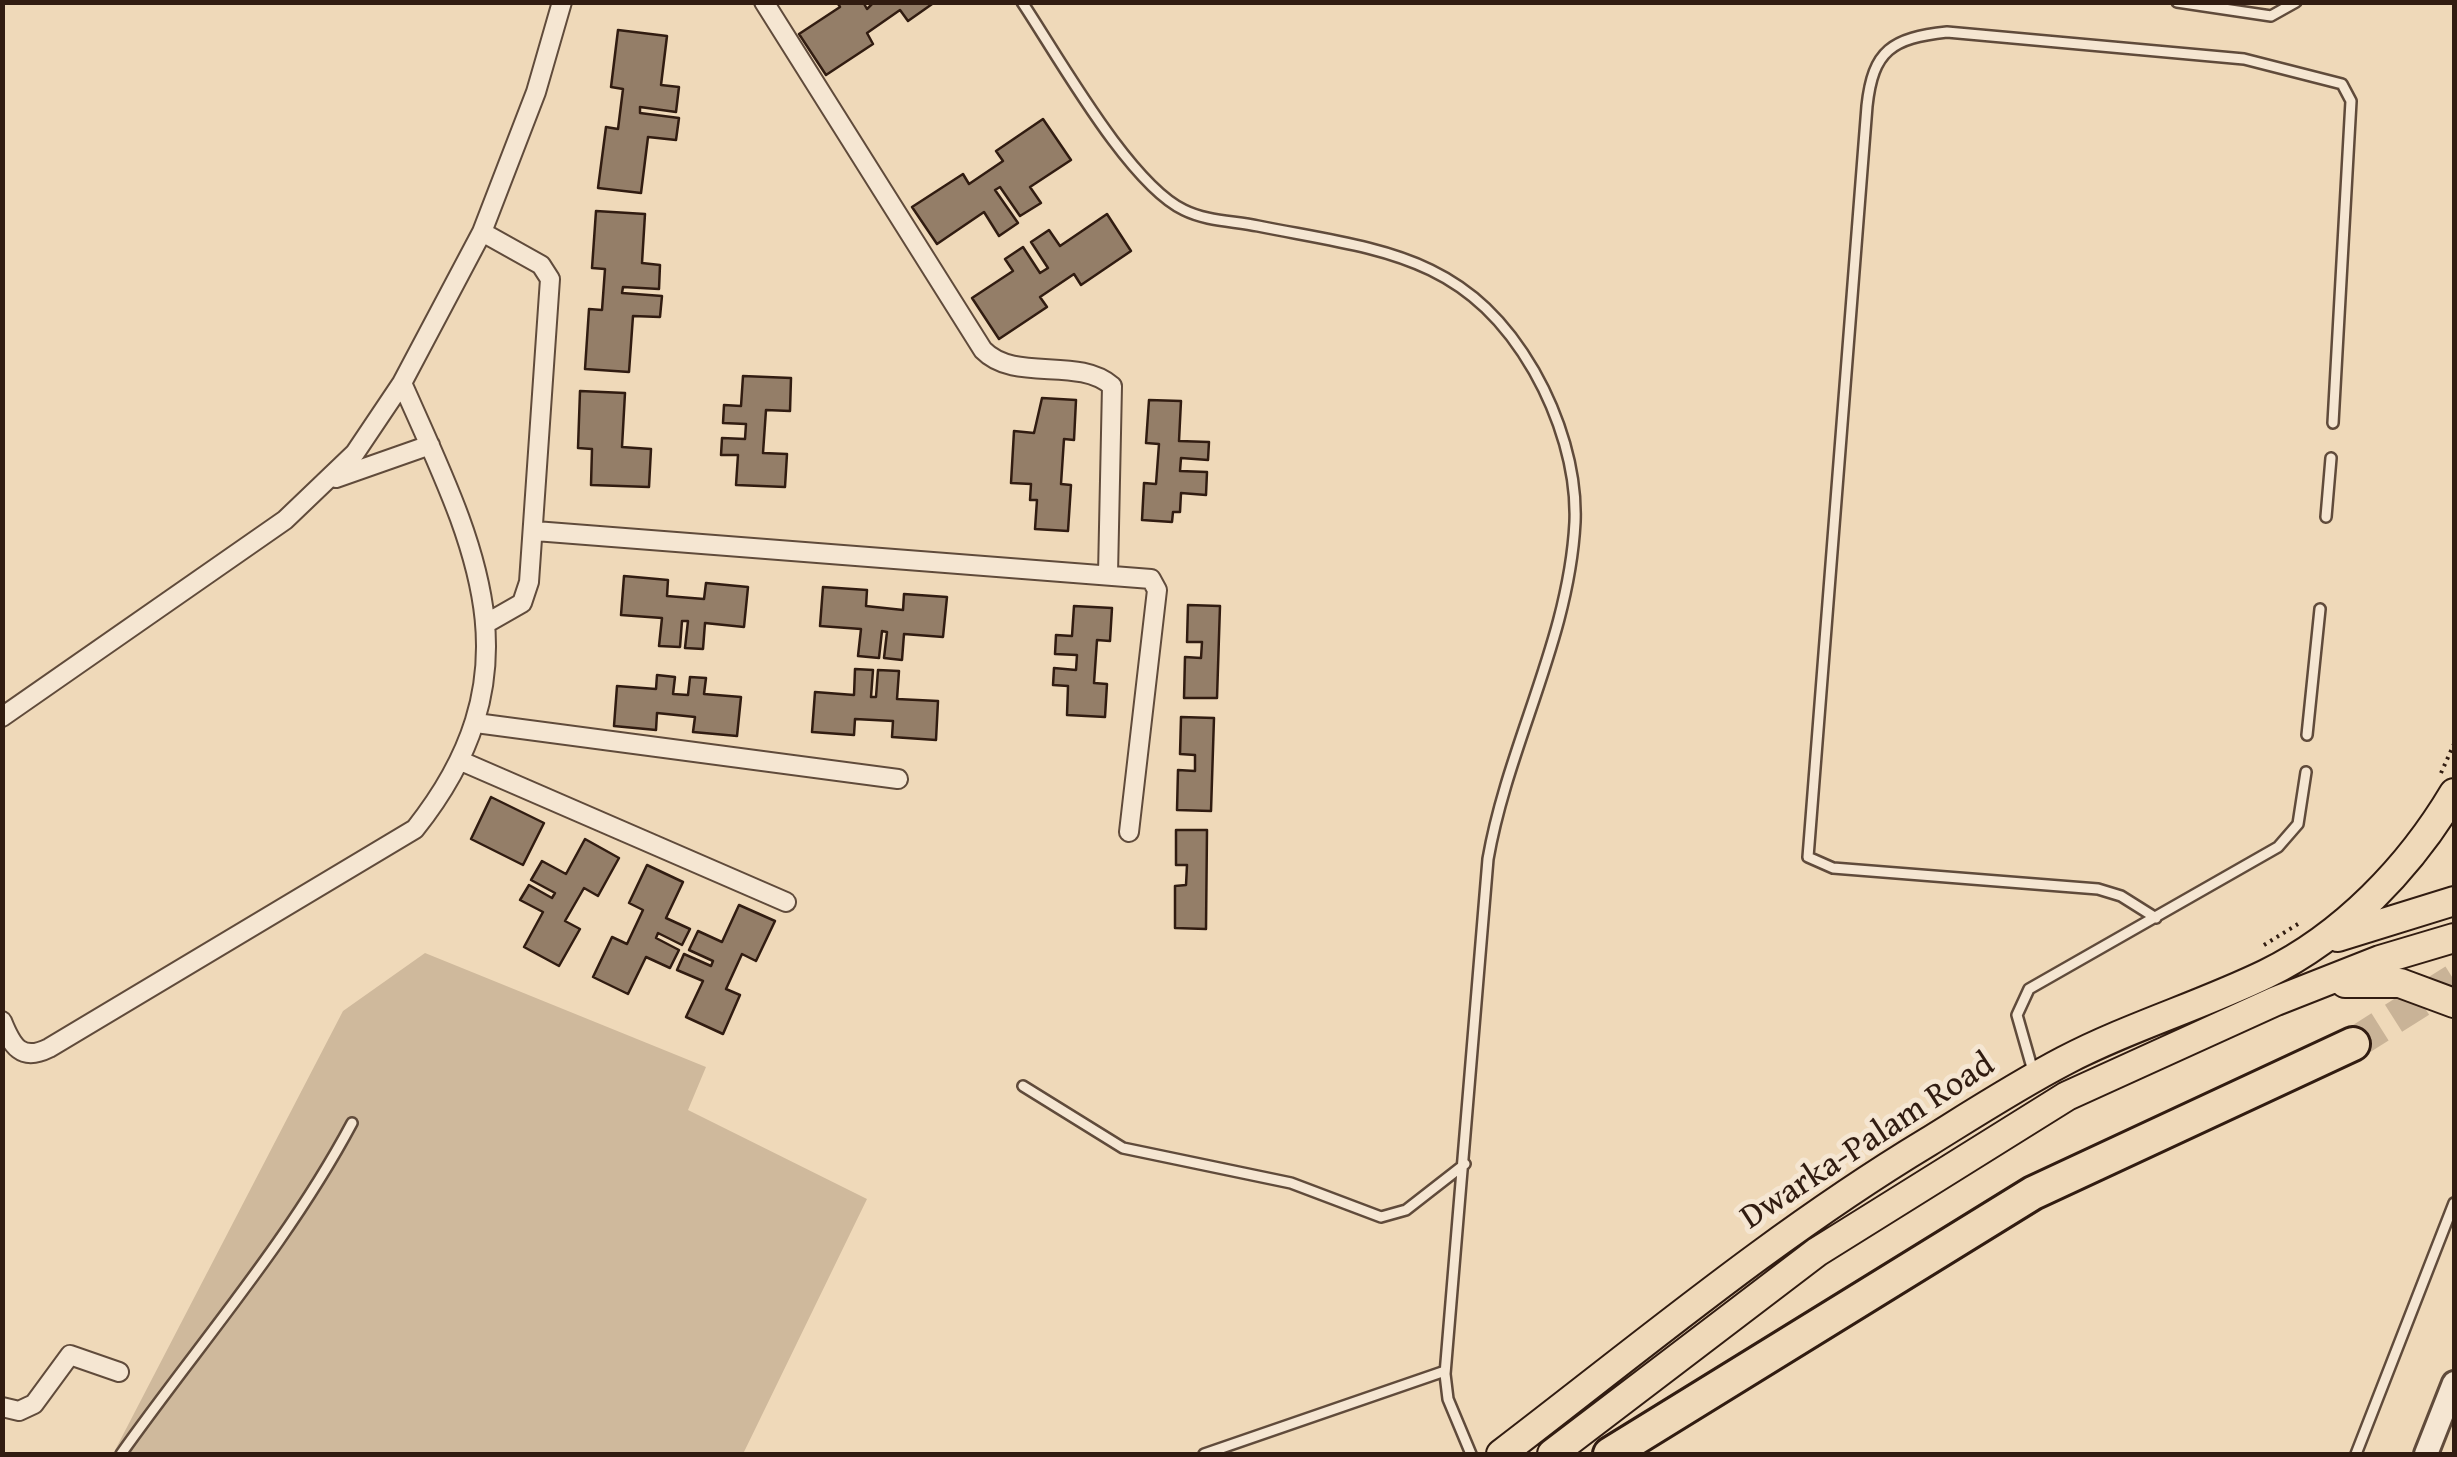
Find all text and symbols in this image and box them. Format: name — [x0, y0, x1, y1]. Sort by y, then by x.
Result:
street label: Dwarka-Palam Road — [1733, 1044, 2003, 1240]

